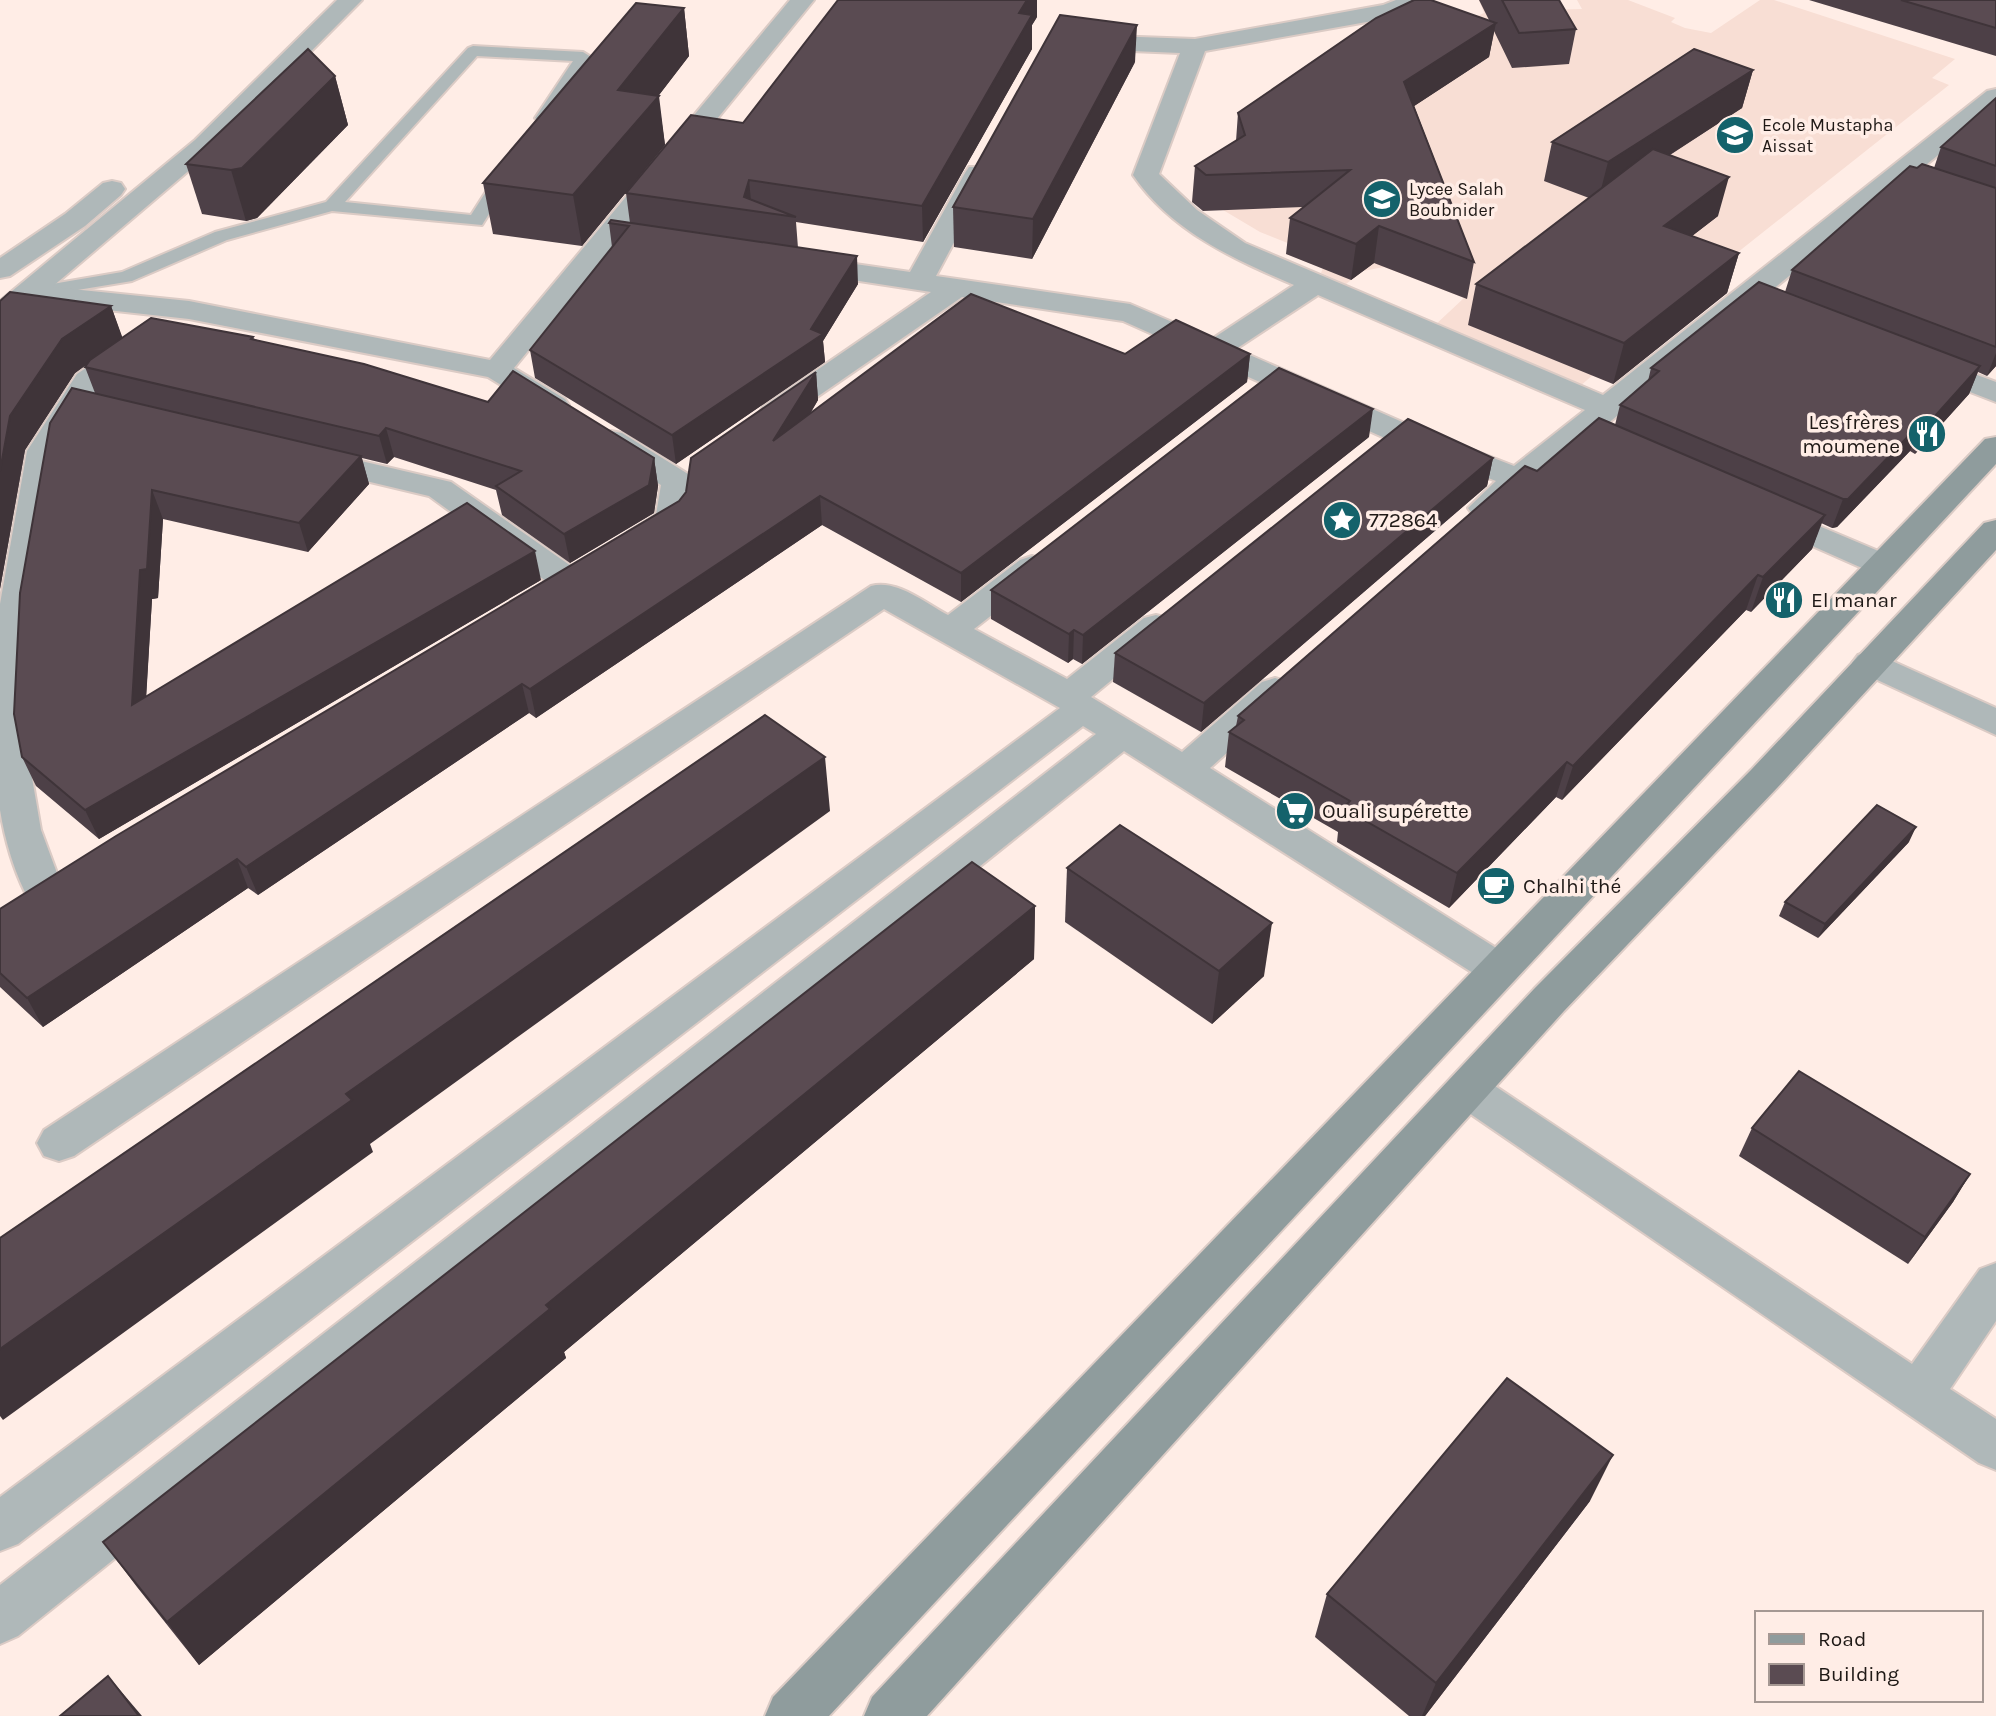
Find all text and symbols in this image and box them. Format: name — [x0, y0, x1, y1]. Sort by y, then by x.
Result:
school or university icon: Ecole Mustapha Aissat — [1714, 114, 1756, 156]
place label: Ecole Mustapha Aissat — [1762, 114, 1893, 157]
school or university icon: Lycee Salah Boubnider — [1361, 178, 1403, 220]
place label: Lycee Salah Boubnider — [1409, 178, 1504, 221]
place label: Les frères moumene — [1802, 410, 1900, 458]
restaurant icon: Les frères moumene — [1906, 413, 1948, 455]
place icon: 772864 — [1321, 499, 1363, 541]
place label: 772864 — [1369, 508, 1438, 532]
restaurant icon: El manar — [1763, 579, 1805, 621]
place label: El manar — [1811, 588, 1897, 612]
supermarket icon: Ouali supérette — [1274, 790, 1316, 832]
place label: Ouali supérette — [1322, 799, 1469, 823]
cafe icon: Chalhi thé — [1475, 865, 1517, 907]
place label: Chalhi thé — [1523, 874, 1621, 898]
legend — [1755, 1611, 1982, 1702]
text: Road — [1818, 1627, 1866, 1651]
text: Building — [1818, 1662, 1899, 1686]

